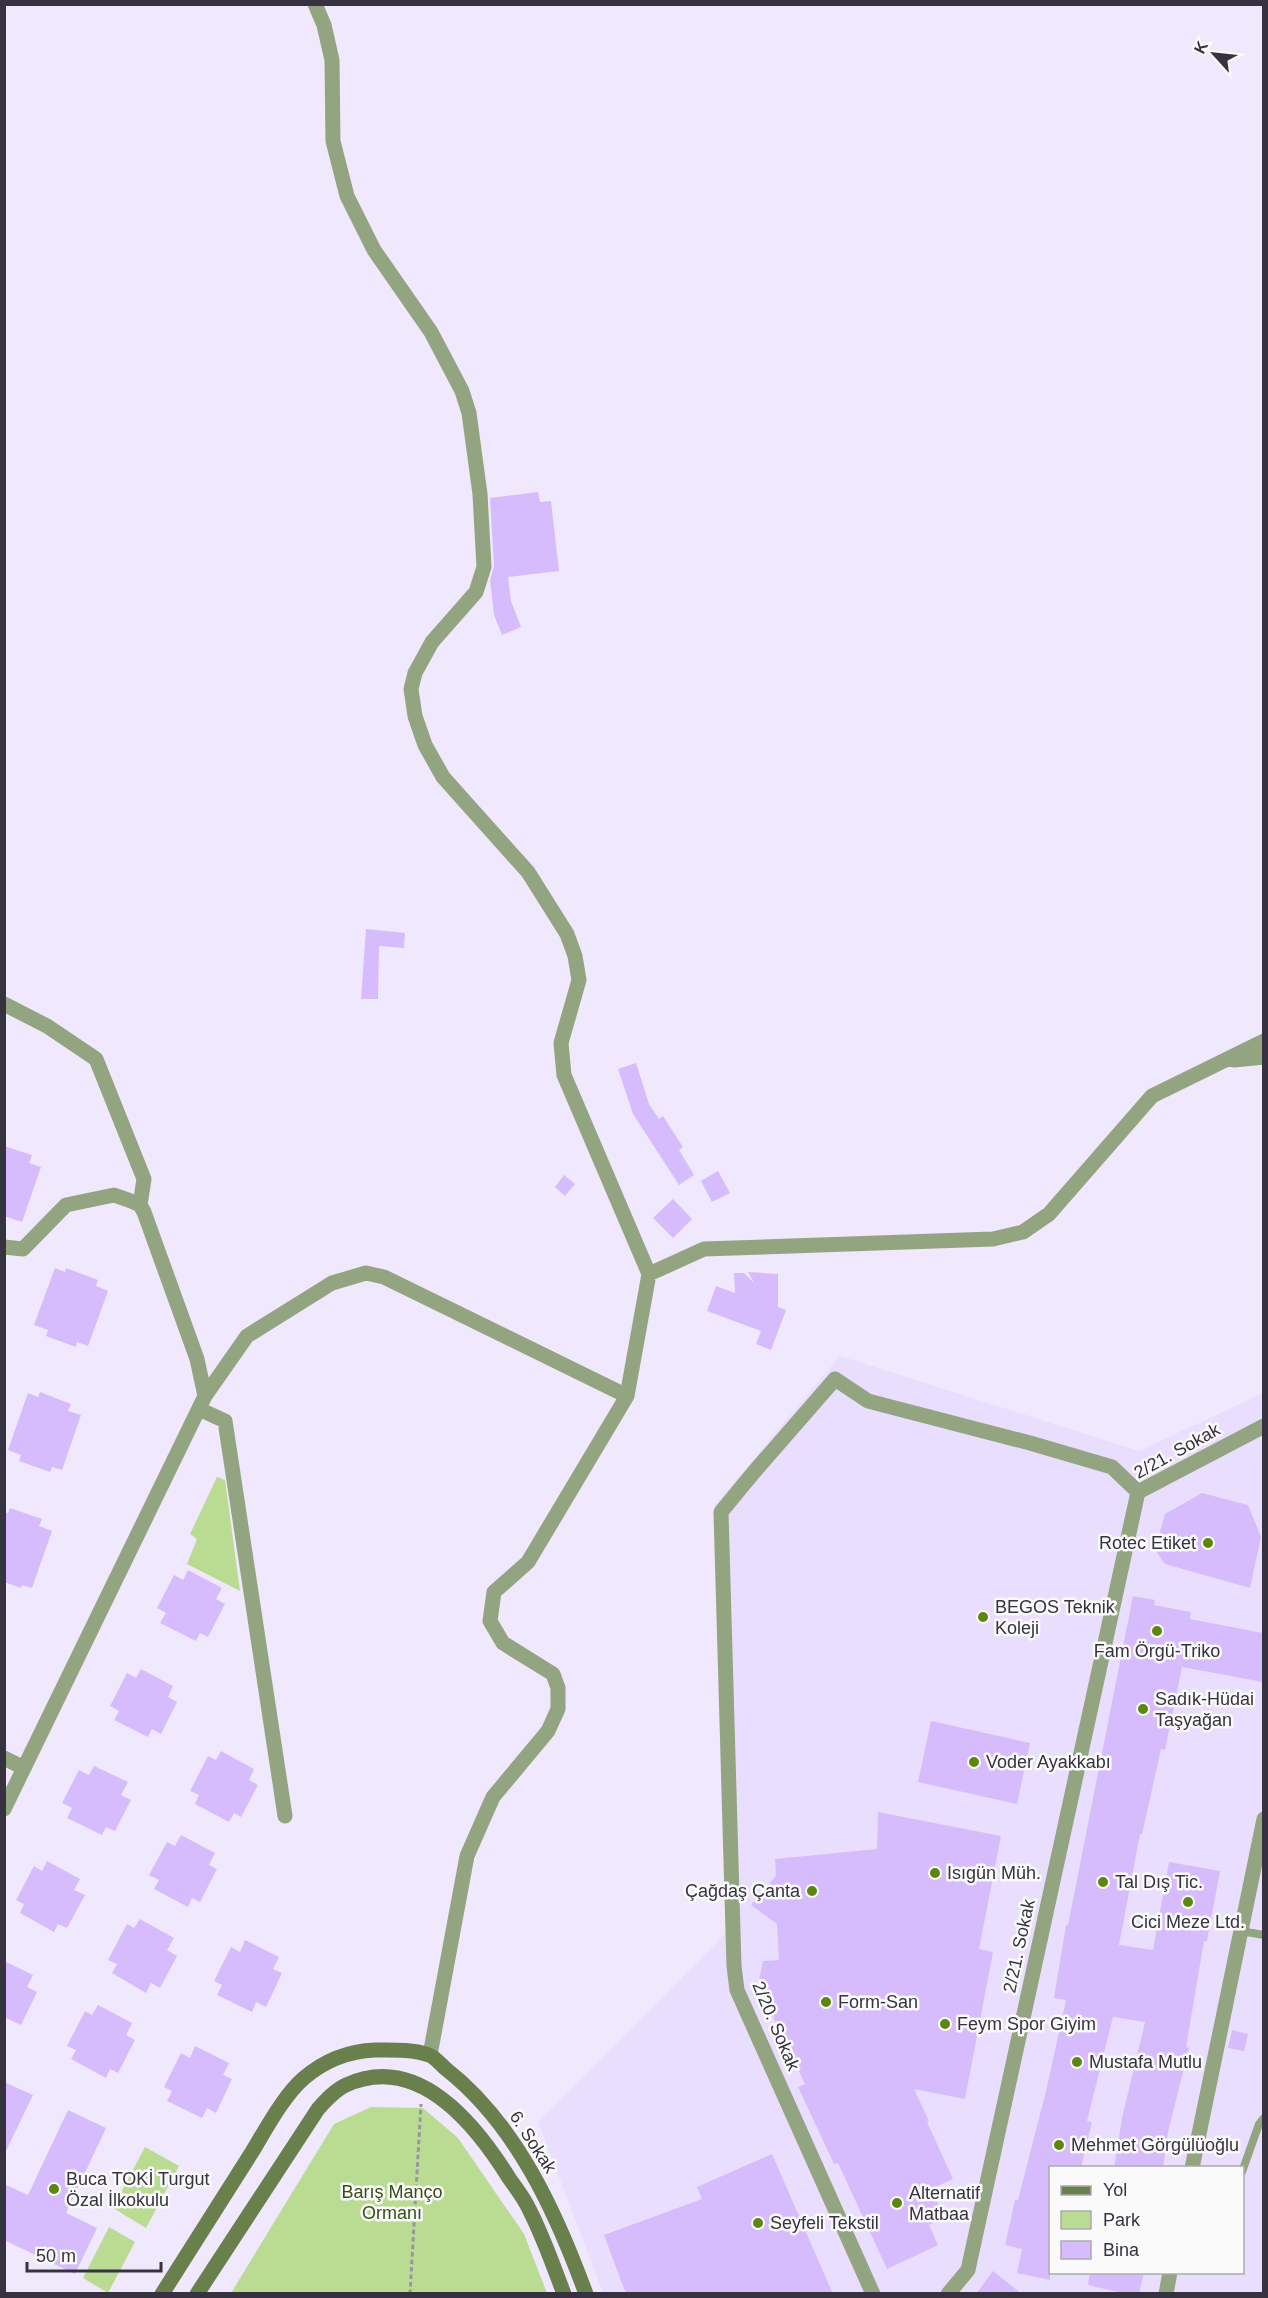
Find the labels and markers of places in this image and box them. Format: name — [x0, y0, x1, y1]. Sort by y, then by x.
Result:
place label: Rotec Etiket — [1099, 1533, 1196, 1553]
marker: Rotec Etiket — [1201, 1536, 1215, 1550]
place label: BEGOS Teknik Koleji — [995, 1597, 1116, 1638]
marker: BEGOS Teknik Koleji — [976, 1610, 990, 1624]
marker: Fam Örgü-Triko — [1150, 1624, 1164, 1638]
place label: Fam Örgü-Triko — [1094, 1641, 1220, 1661]
place label: Sadık-Hüdai Taşyağan — [1155, 1689, 1254, 1730]
marker: Sadık-Hüdai Taşyağan — [1136, 1702, 1150, 1716]
place label: Voder Ayakkabı — [986, 1752, 1111, 1772]
marker: Voder Ayakkabı — [967, 1755, 981, 1769]
place label: Isıgün Müh. — [947, 1863, 1041, 1883]
marker: Isıgün Müh. — [928, 1866, 942, 1880]
place label: Tal Dış Tic. — [1115, 1872, 1203, 1892]
marker: Tal Dış Tic. — [1096, 1875, 1110, 1889]
place label: Çağdaş Çanta — [685, 1881, 801, 1901]
marker: Çağdaş Çanta — [805, 1884, 819, 1898]
marker: Cici Meze Ltd. — [1181, 1895, 1195, 1909]
place label: Cici Meze Ltd. — [1131, 1912, 1245, 1932]
place label: Form-San — [838, 1992, 918, 2012]
marker: Form-San — [819, 1995, 833, 2009]
place label: Feym Spor Giyim — [957, 2014, 1096, 2034]
marker: Feym Spor Giyim — [938, 2017, 952, 2031]
place label: Mustafa Mutlu — [1089, 2052, 1202, 2072]
marker: Mustafa Mutlu — [1070, 2055, 1084, 2069]
place label: Mehmet Görgülüoğlu — [1071, 2135, 1239, 2155]
marker: Mehmet Görgülüoğlu — [1052, 2138, 1066, 2152]
place label: Buca TOKİ Turgut Özal İlkokulu — [66, 2169, 209, 2210]
marker: Buca TOKİ Turgut Özal İlkokulu — [47, 2182, 61, 2196]
place label: Alternatif Matbaa — [909, 2183, 981, 2224]
marker: Alternatif Matbaa — [890, 2196, 904, 2210]
place label: Seyfeli Tekstil — [770, 2213, 879, 2233]
marker: Seyfeli Tekstil — [751, 2216, 765, 2230]

